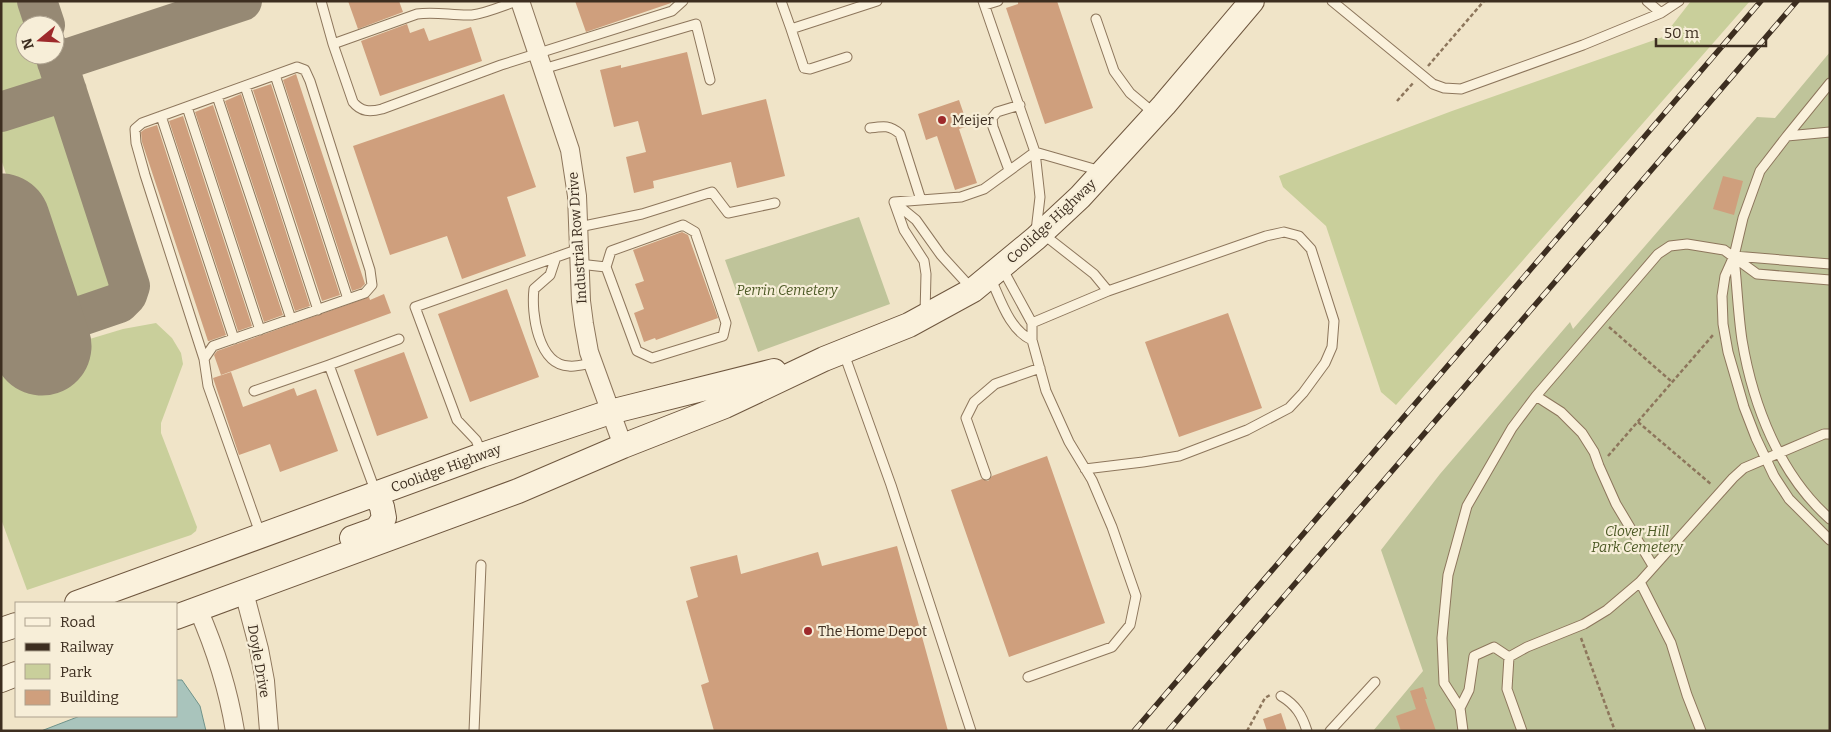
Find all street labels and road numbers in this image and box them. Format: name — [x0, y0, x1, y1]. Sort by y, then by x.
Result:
street label: Industrial Row Drive — [564, 171, 591, 305]
street label: Coolidge Highway — [1003, 175, 1100, 267]
street label: Coolidge Highway — [389, 440, 504, 496]
street label: Doyle Drive — [244, 623, 273, 699]

